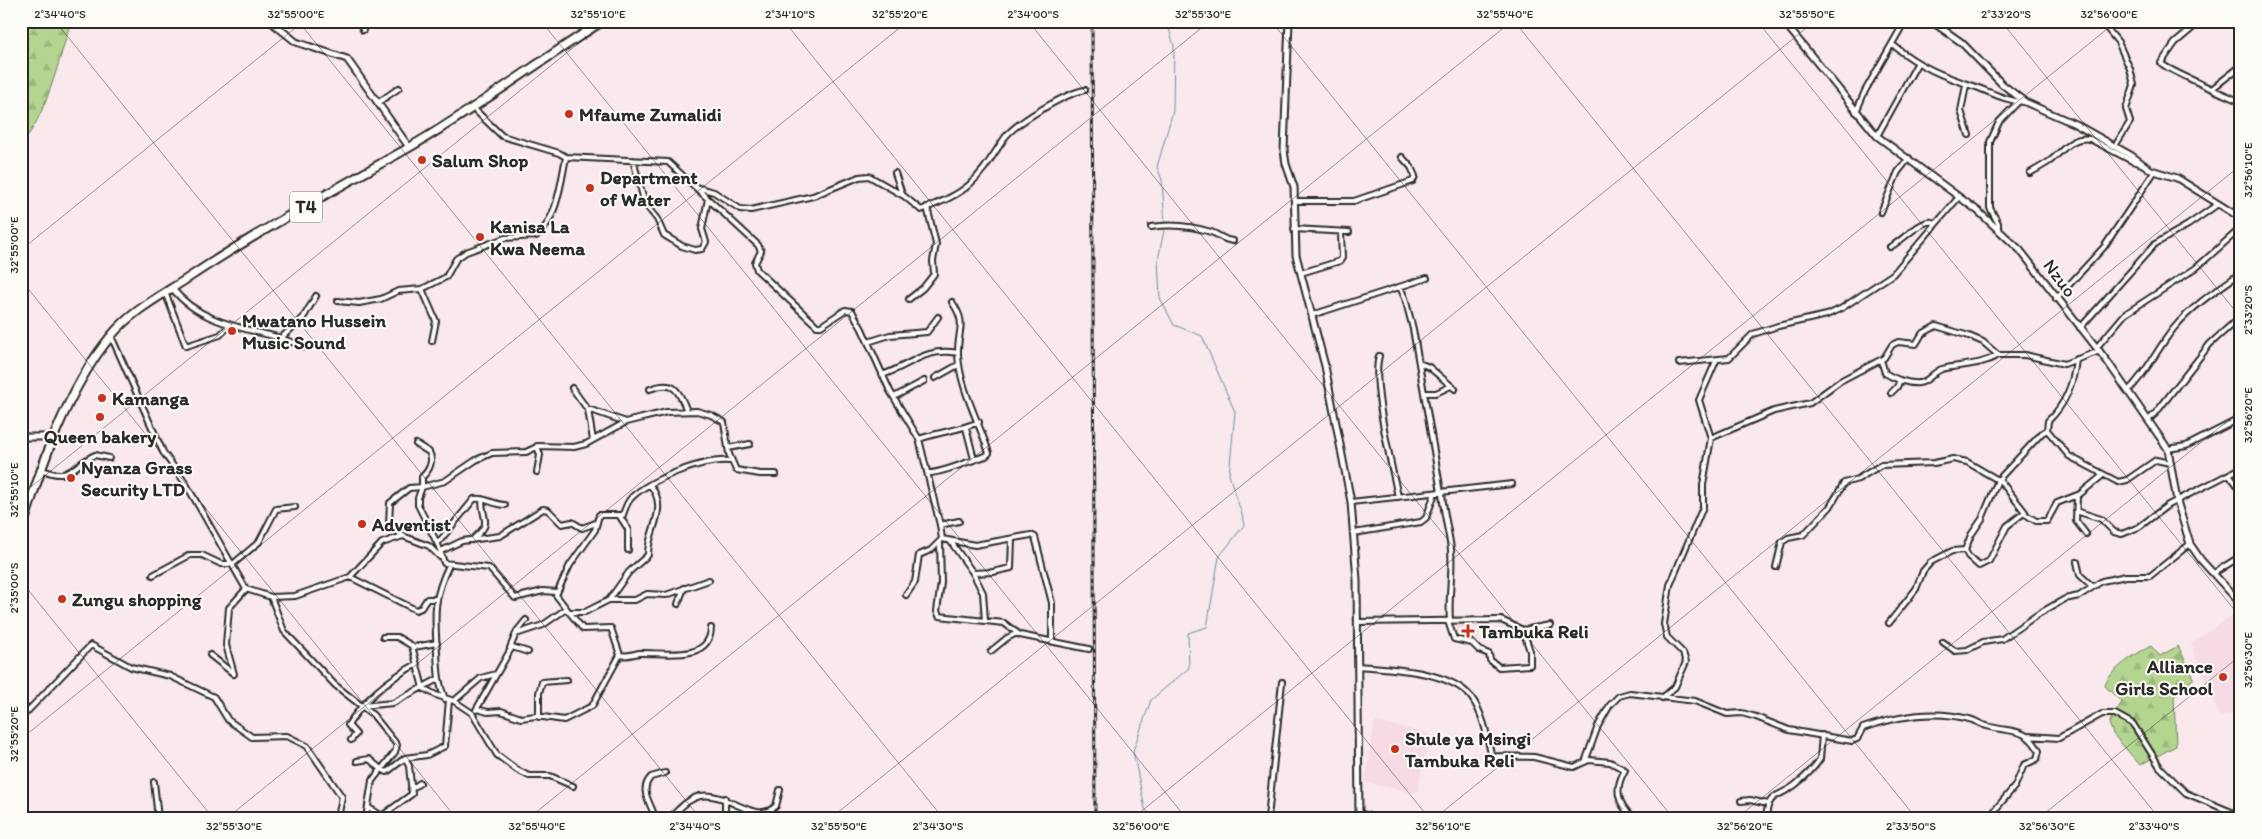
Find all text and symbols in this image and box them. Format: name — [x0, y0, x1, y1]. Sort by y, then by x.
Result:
text: 2°34'40"S — [34, 7, 86, 21]
text: 32°55'00"E — [267, 7, 325, 21]
text: 32°55'10"E — [570, 7, 626, 21]
text: 2°34'10"S — [765, 7, 815, 21]
text: 32°55'20"E — [872, 7, 928, 21]
text: 2°34'00"S — [1007, 7, 1059, 21]
text: 32°55'30"E — [1175, 7, 1231, 21]
text: 32°55'40"E — [1477, 7, 1534, 21]
text: 32°55'50"E — [1779, 7, 1835, 21]
text: 2°33'20"S — [1981, 7, 2031, 21]
text: 32°56'00"E — [2080, 7, 2138, 21]
place label: Mfaume Zumalidi — [579, 103, 722, 126]
marker: Mfaume Zumalidi — [563, 108, 575, 120]
text: 32°56'10"E — [2241, 142, 2255, 198]
place label: Salum Shop — [432, 149, 528, 172]
marker: Salum Shop — [416, 154, 428, 166]
place label: Department of Water — [600, 166, 698, 211]
marker: Department of Water — [584, 182, 596, 194]
road number: T4 — [290, 192, 322, 222]
place label: Kanisa La Kwa Neema — [490, 215, 586, 260]
text: 32°55'00"E — [7, 216, 21, 274]
marker: Kanisa La Kwa Neema — [474, 231, 486, 243]
street label: Nzuo — [2038, 254, 2082, 302]
text: 2°33'20"S — [2241, 285, 2255, 335]
place label: Mwatano Hussein Music Sound — [242, 309, 386, 354]
marker: Mwatano Hussein Music Sound — [226, 325, 238, 337]
place label: Kamanga — [112, 387, 189, 410]
text: 32°56'20"E — [2241, 387, 2255, 443]
marker: Kamanga — [96, 392, 108, 404]
marker: Queen bakery — [94, 411, 106, 423]
place label: Queen bakery — [44, 425, 156, 448]
place label: Nyanza Grass Security LTD — [81, 456, 193, 501]
text: 32°55'10"E — [7, 462, 21, 518]
marker: Nyanza Grass Security LTD — [65, 472, 77, 484]
place label: Adventist — [371, 513, 451, 536]
marker: Adventist — [356, 518, 368, 530]
text: 2°35'00"S — [7, 562, 21, 613]
place label: Zungu shopping — [72, 588, 202, 611]
marker: Zungu shopping — [56, 593, 68, 605]
place label: Tambuka Reli — [1478, 620, 1589, 643]
marker: Tambuka Reli — [1461, 624, 1475, 638]
text: 32°56'30"E — [2241, 632, 2255, 688]
place label: Alliance Girls School — [2115, 655, 2214, 700]
marker: Alliance Girls School — [2217, 671, 2229, 683]
text: 32°55'20"E — [7, 706, 21, 762]
place label: Shule ya Msingi Tambuka Reli — [1404, 727, 1531, 772]
marker: Shule ya Msingi Tambuka Reli — [1389, 743, 1401, 755]
text: 32°55'30"E — [206, 819, 262, 833]
text: 32°55'40"E — [509, 819, 566, 833]
text: 2°34'40"S — [669, 819, 721, 833]
text: 32°55'50"E — [811, 819, 867, 833]
text: 2°34'30"S — [913, 819, 964, 833]
text: 32°56'00"E — [1112, 819, 1170, 833]
text: 32°56'10"E — [1415, 819, 1471, 833]
text: 32°56'20"E — [1717, 819, 1773, 833]
text: 2°33'50"S — [1886, 819, 1936, 833]
text: 32°56'30"E — [2019, 819, 2075, 833]
text: 2°33'40"S — [2129, 819, 2180, 833]

